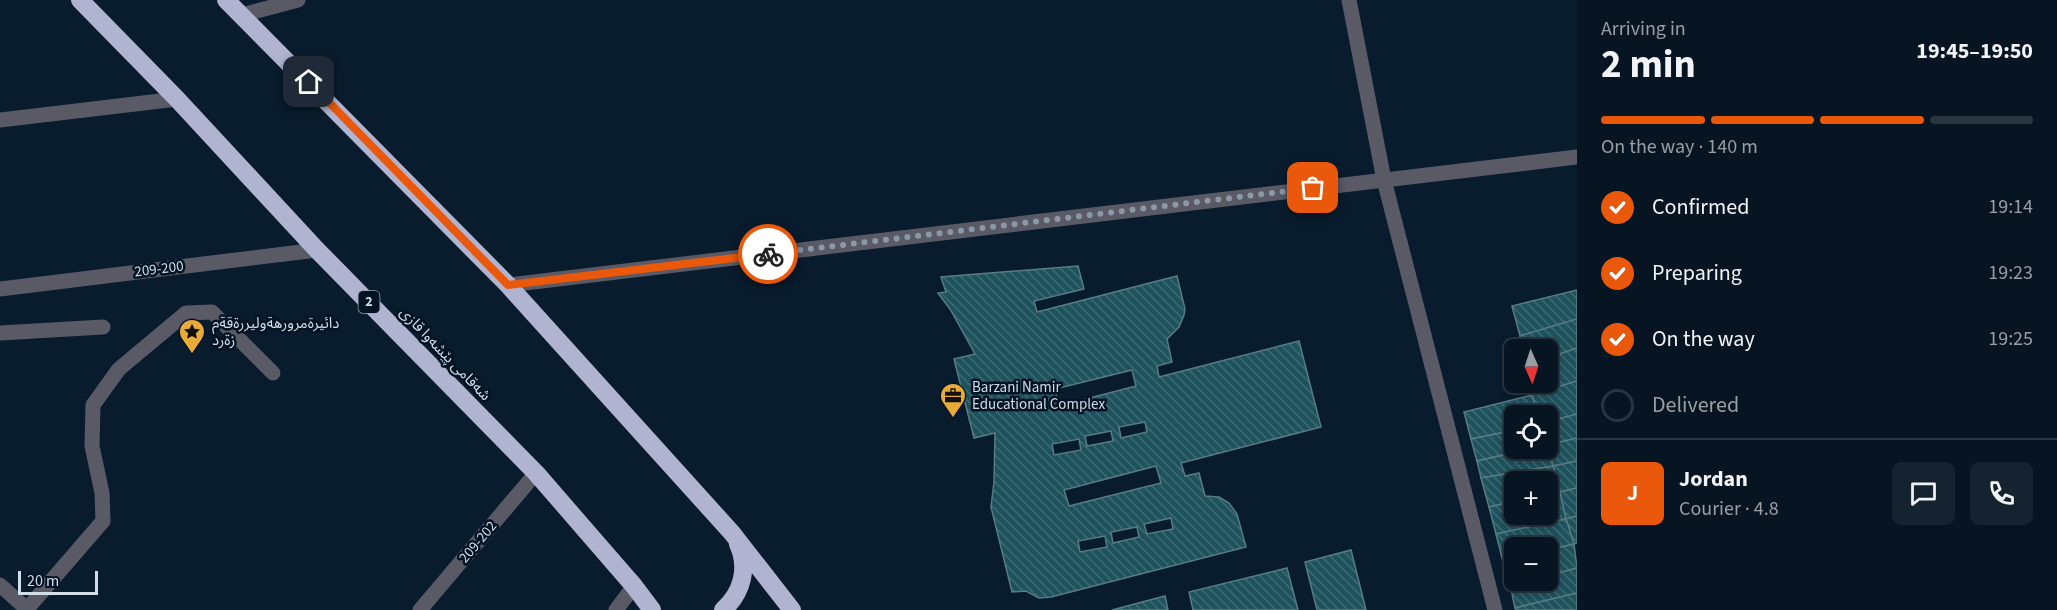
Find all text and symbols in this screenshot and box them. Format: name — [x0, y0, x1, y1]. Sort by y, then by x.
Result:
text: Arriving in — [1601, 15, 1686, 43]
text: 19:45–19:50 — [1916, 35, 2033, 67]
text: 2 min — [1601, 37, 1696, 93]
pin — [283, 56, 334, 107]
icon: home — [292, 65, 325, 98]
text: On the way · 140 m — [1601, 133, 1758, 161]
pin — [1287, 162, 1338, 213]
icon: bag — [1296, 171, 1329, 204]
icon: check — [1601, 191, 1634, 224]
text: Confirmed — [1652, 191, 1749, 223]
text: 19:14 — [1988, 193, 2033, 221]
courier — [738, 224, 798, 284]
icon: bike — [752, 238, 785, 271]
street label: 209-200 — [133, 256, 185, 282]
icon: check — [1601, 257, 1634, 290]
text: Preparing — [1652, 257, 1742, 289]
text: 19:23 — [1988, 259, 2033, 287]
road number: 2 — [358, 291, 380, 313]
street label: شەقامی پێشەوا قازی — [395, 302, 496, 406]
place label: دائيرةمرورهةوليررةقةم زةرد — [212, 313, 339, 351]
place icon: دائيرةمرورهةوليررةقةم زةرد — [177, 317, 207, 355]
icon: check — [1601, 323, 1634, 356]
text: On the way — [1652, 323, 1755, 355]
text: 19:25 — [1988, 325, 2033, 353]
north arrow — [1504, 339, 1558, 393]
map controls — [1504, 339, 1558, 591]
place label: Barzani Namir Educational Complex — [972, 377, 1105, 415]
office icon: Barzani Namir Educational Complex — [938, 381, 968, 419]
text: Delivered — [1652, 389, 1739, 421]
button: locate — [1504, 405, 1558, 459]
button: chat — [1892, 462, 1955, 525]
button: phone — [1970, 462, 2033, 525]
text: Jordan — [1679, 463, 1748, 495]
button: + — [1504, 471, 1558, 525]
text: J — [1627, 477, 1638, 509]
text: Courier · 4.8 — [1679, 495, 1779, 523]
street label: 209-202 — [454, 516, 502, 568]
button: − — [1504, 537, 1558, 591]
scale bar — [18, 568, 98, 596]
text: 20 m — [27, 570, 59, 592]

